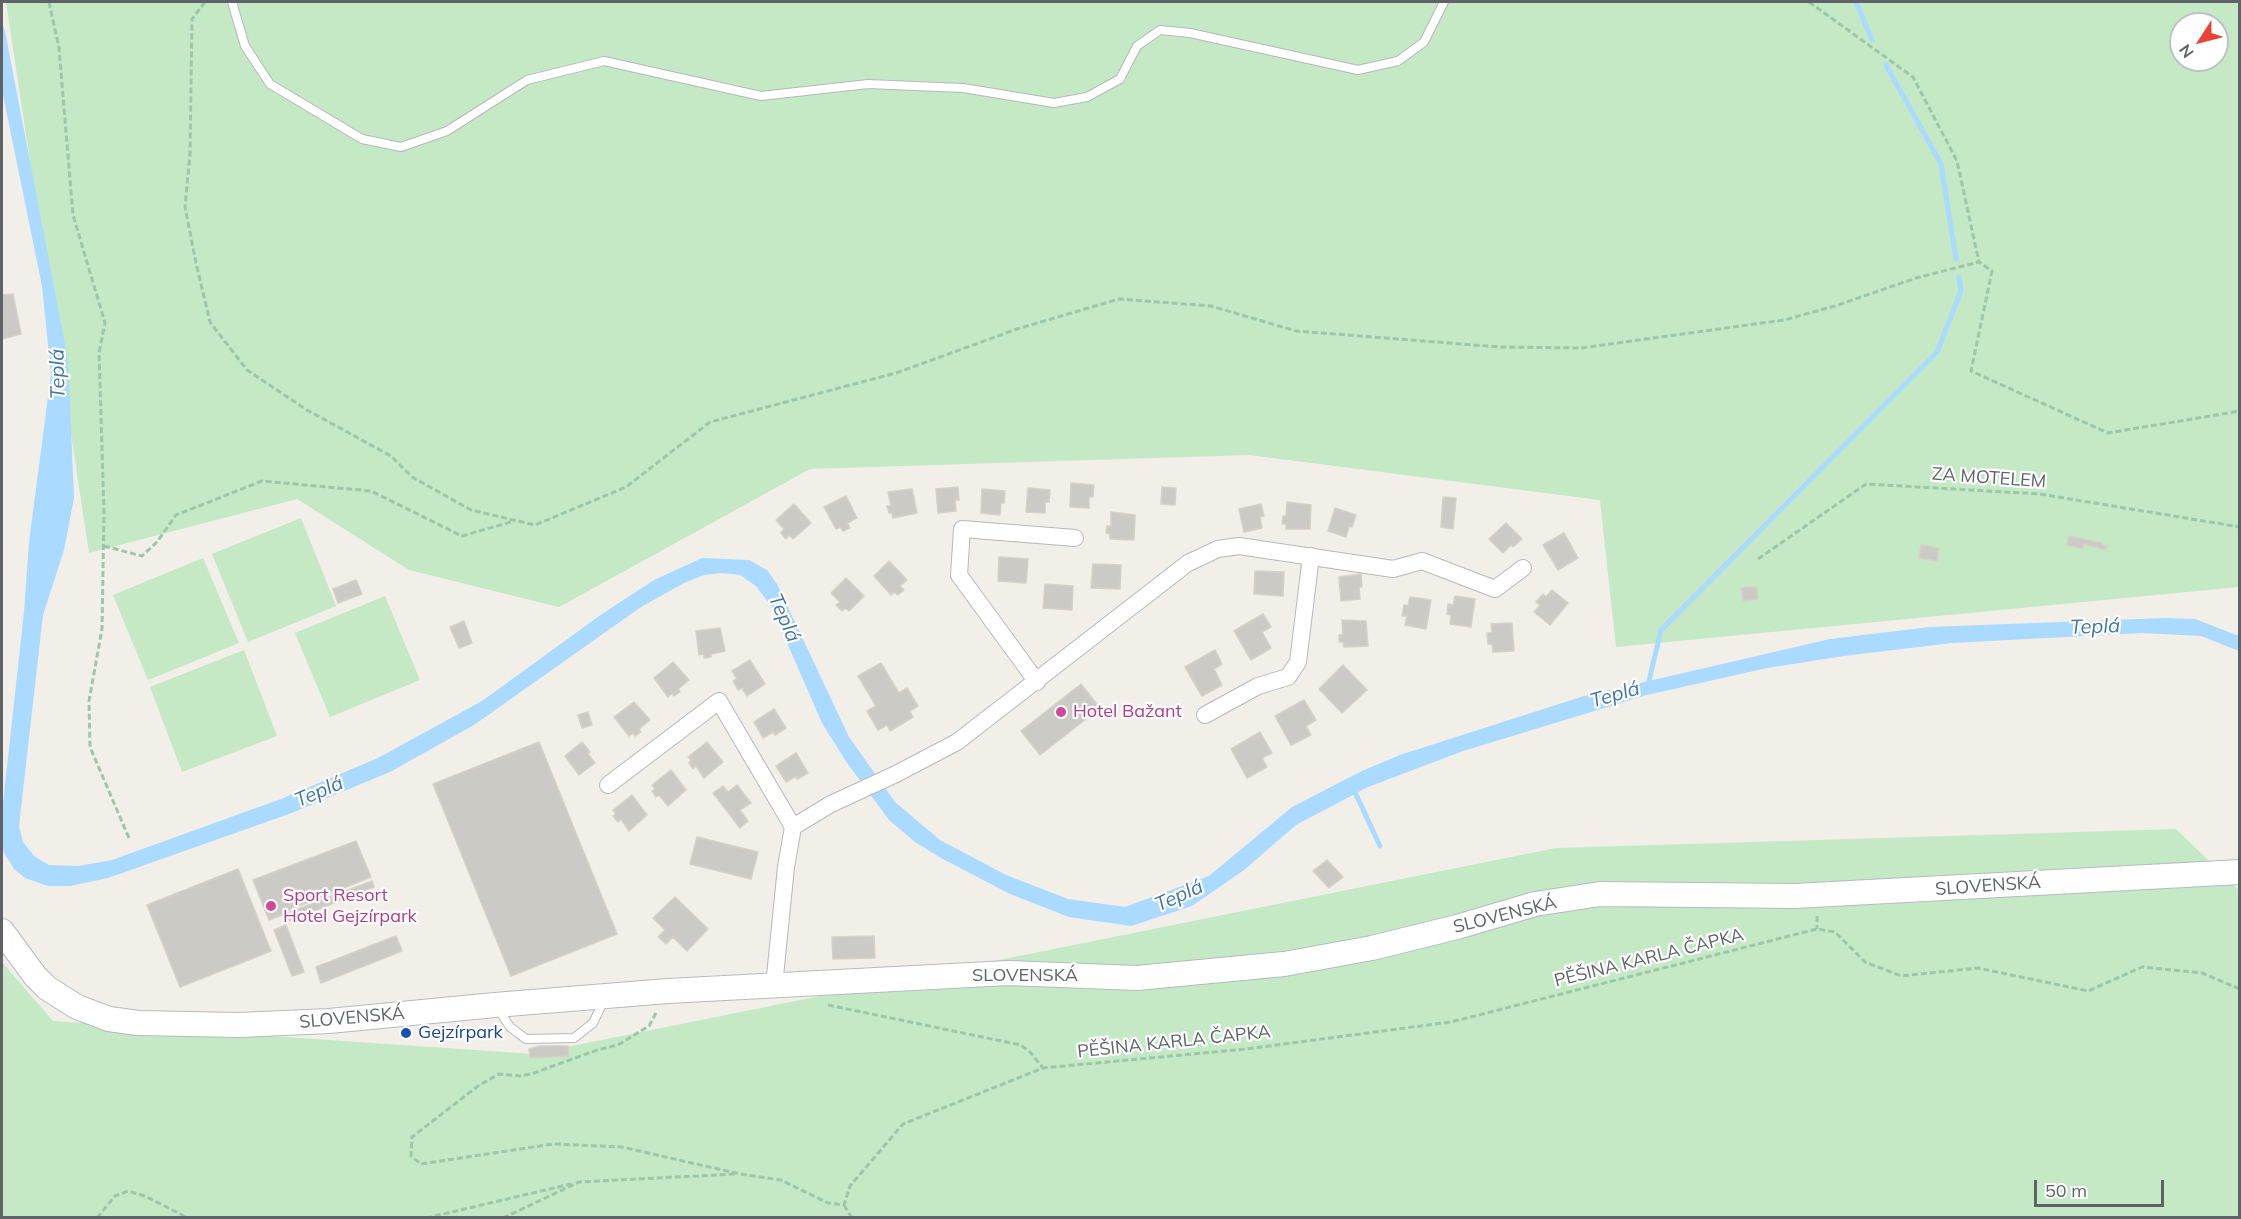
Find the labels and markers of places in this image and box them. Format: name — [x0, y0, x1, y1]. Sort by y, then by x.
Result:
place label: Hotel Bažant — [1073, 701, 1182, 723]
marker: Hotel Bažant — [1054, 705, 1068, 719]
place label: Sport Resort Hotel Gejzírpark — [283, 885, 417, 928]
marker: Sport Resort Hotel Gejzírpark — [264, 899, 278, 913]
place label: Gejzírpark — [418, 1022, 503, 1044]
marker: Gejzírpark — [399, 1026, 413, 1040]

